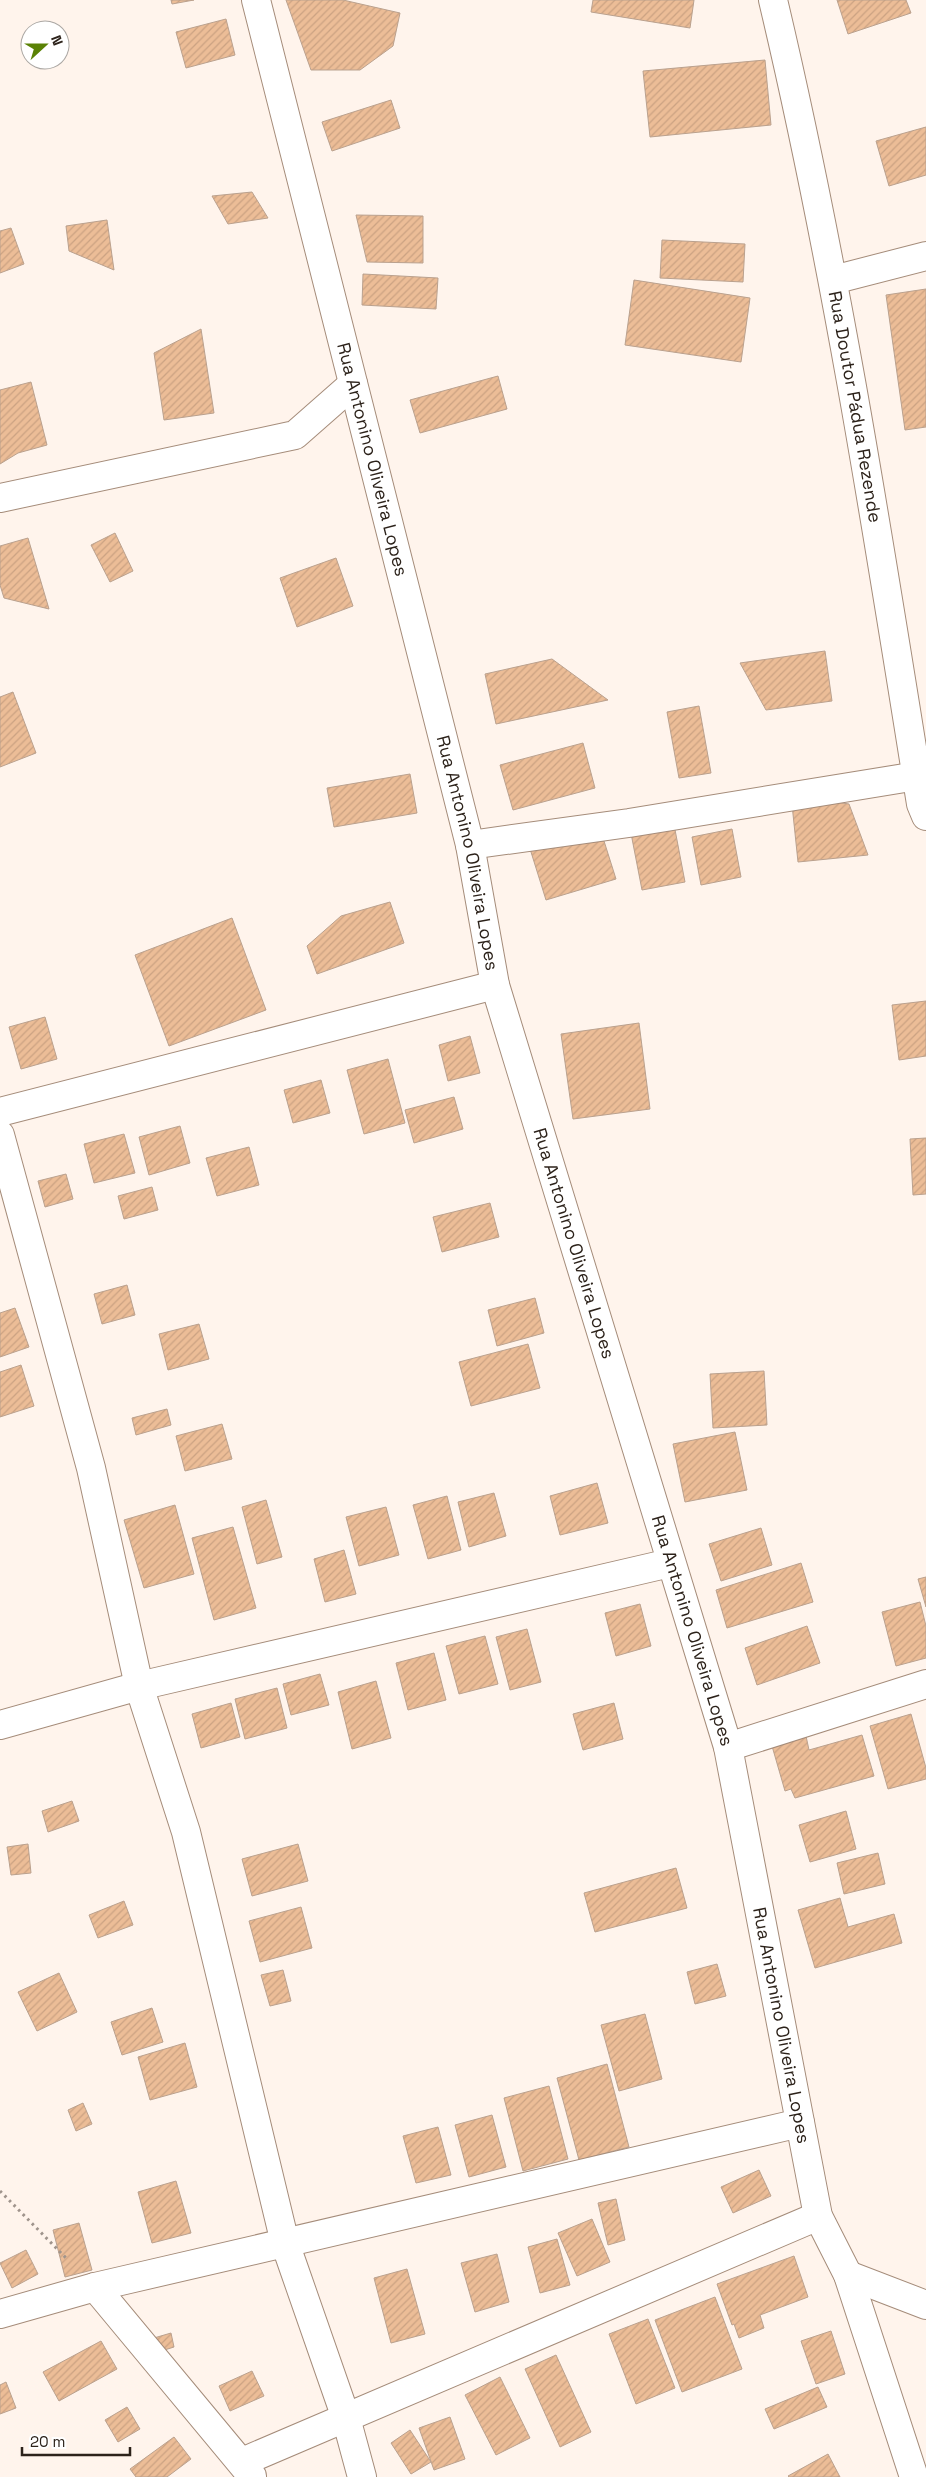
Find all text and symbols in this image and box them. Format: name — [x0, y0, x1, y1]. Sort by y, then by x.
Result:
north arrow — [20, 20, 70, 70]
text: N — [47, 33, 67, 48]
street label: Rua Doutor Pádua Rezende — [824, 289, 887, 524]
street label: Rua Antonino Oliveira Lopes — [332, 340, 413, 579]
street label: Rua Antonino Oliveira Lopes — [432, 733, 504, 972]
street label: Rua Antonino Oliveira Lopes — [528, 1125, 621, 1361]
street label: Rua Antonino Oliveira Lopes — [647, 1512, 739, 1749]
street label: Rua Antonino Oliveira Lopes — [748, 1905, 816, 2145]
scale bar — [22, 2424, 130, 2456]
text: 20 m — [30, 2432, 65, 2451]

